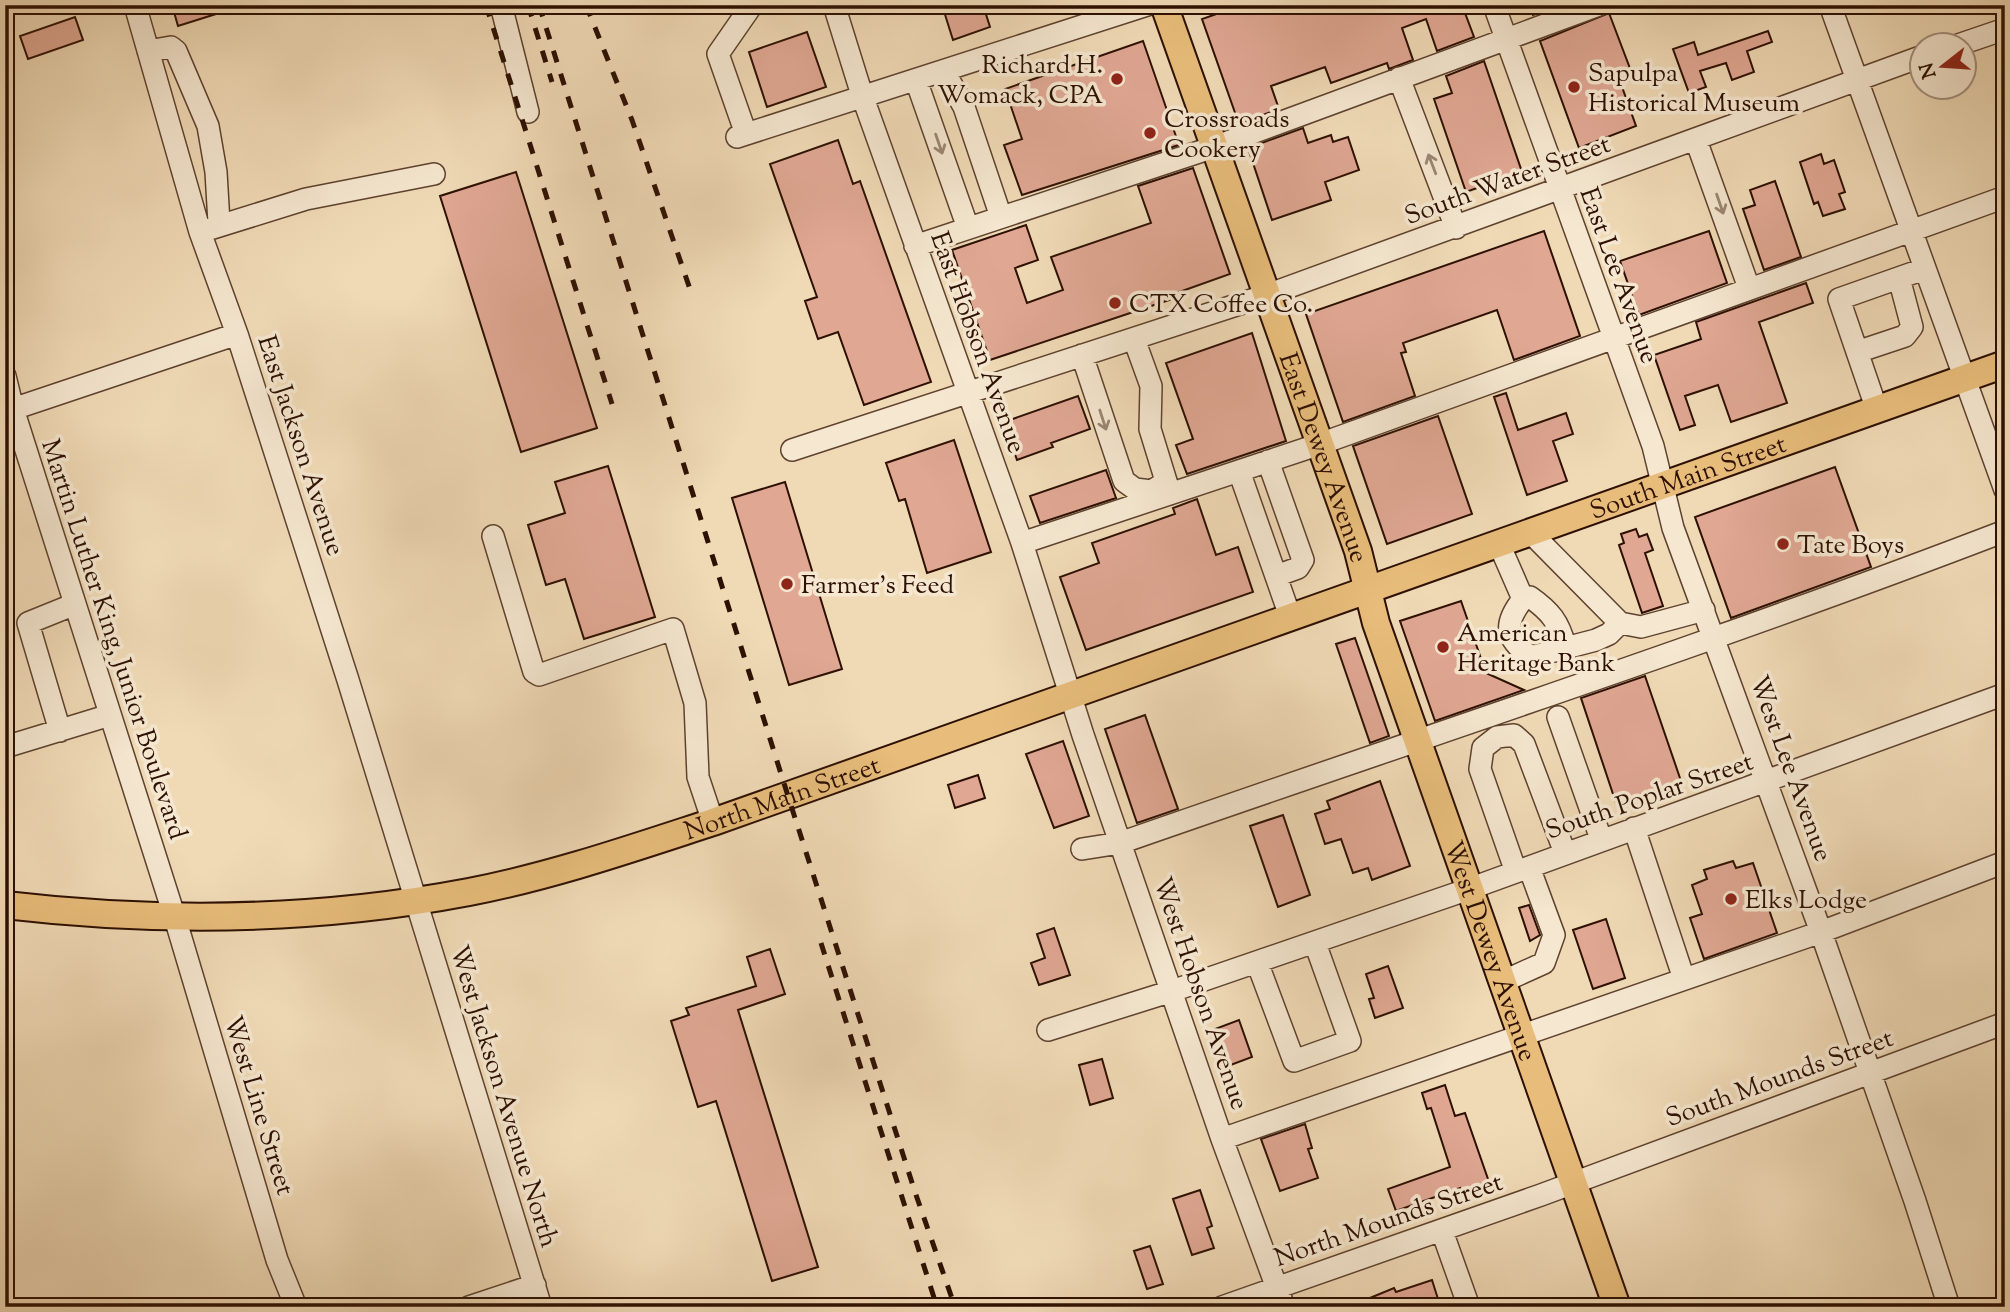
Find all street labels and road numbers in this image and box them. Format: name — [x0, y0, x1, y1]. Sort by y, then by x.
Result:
street label: South Water Street — [1400, 127, 1616, 236]
street label: East Lee Avenue — [1569, 183, 1667, 369]
street label: East Hobson Avenue — [919, 227, 1034, 459]
street label: East Jackson Avenue — [247, 331, 353, 561]
street label: East Dewey Avenue — [1268, 348, 1376, 567]
street label: South Main Street — [1585, 427, 1792, 531]
street label: Martin Luther King, Junior Boulevard — [30, 435, 195, 845]
street label: West Lee Avenue — [1739, 671, 1840, 867]
street label: South Poplar Street — [1541, 744, 1759, 850]
street label: North Main Street — [680, 748, 886, 851]
street label: West Dewey Avenue — [1433, 836, 1545, 1067]
street label: West Hobson Avenue — [1142, 872, 1257, 1115]
street label: West Jackson Avenue North — [439, 941, 566, 1252]
street label: West Line Street — [213, 1011, 303, 1200]
street label: South Mounds Street — [1661, 1021, 1899, 1138]
street label: North Mounds Street — [1270, 1165, 1508, 1278]

